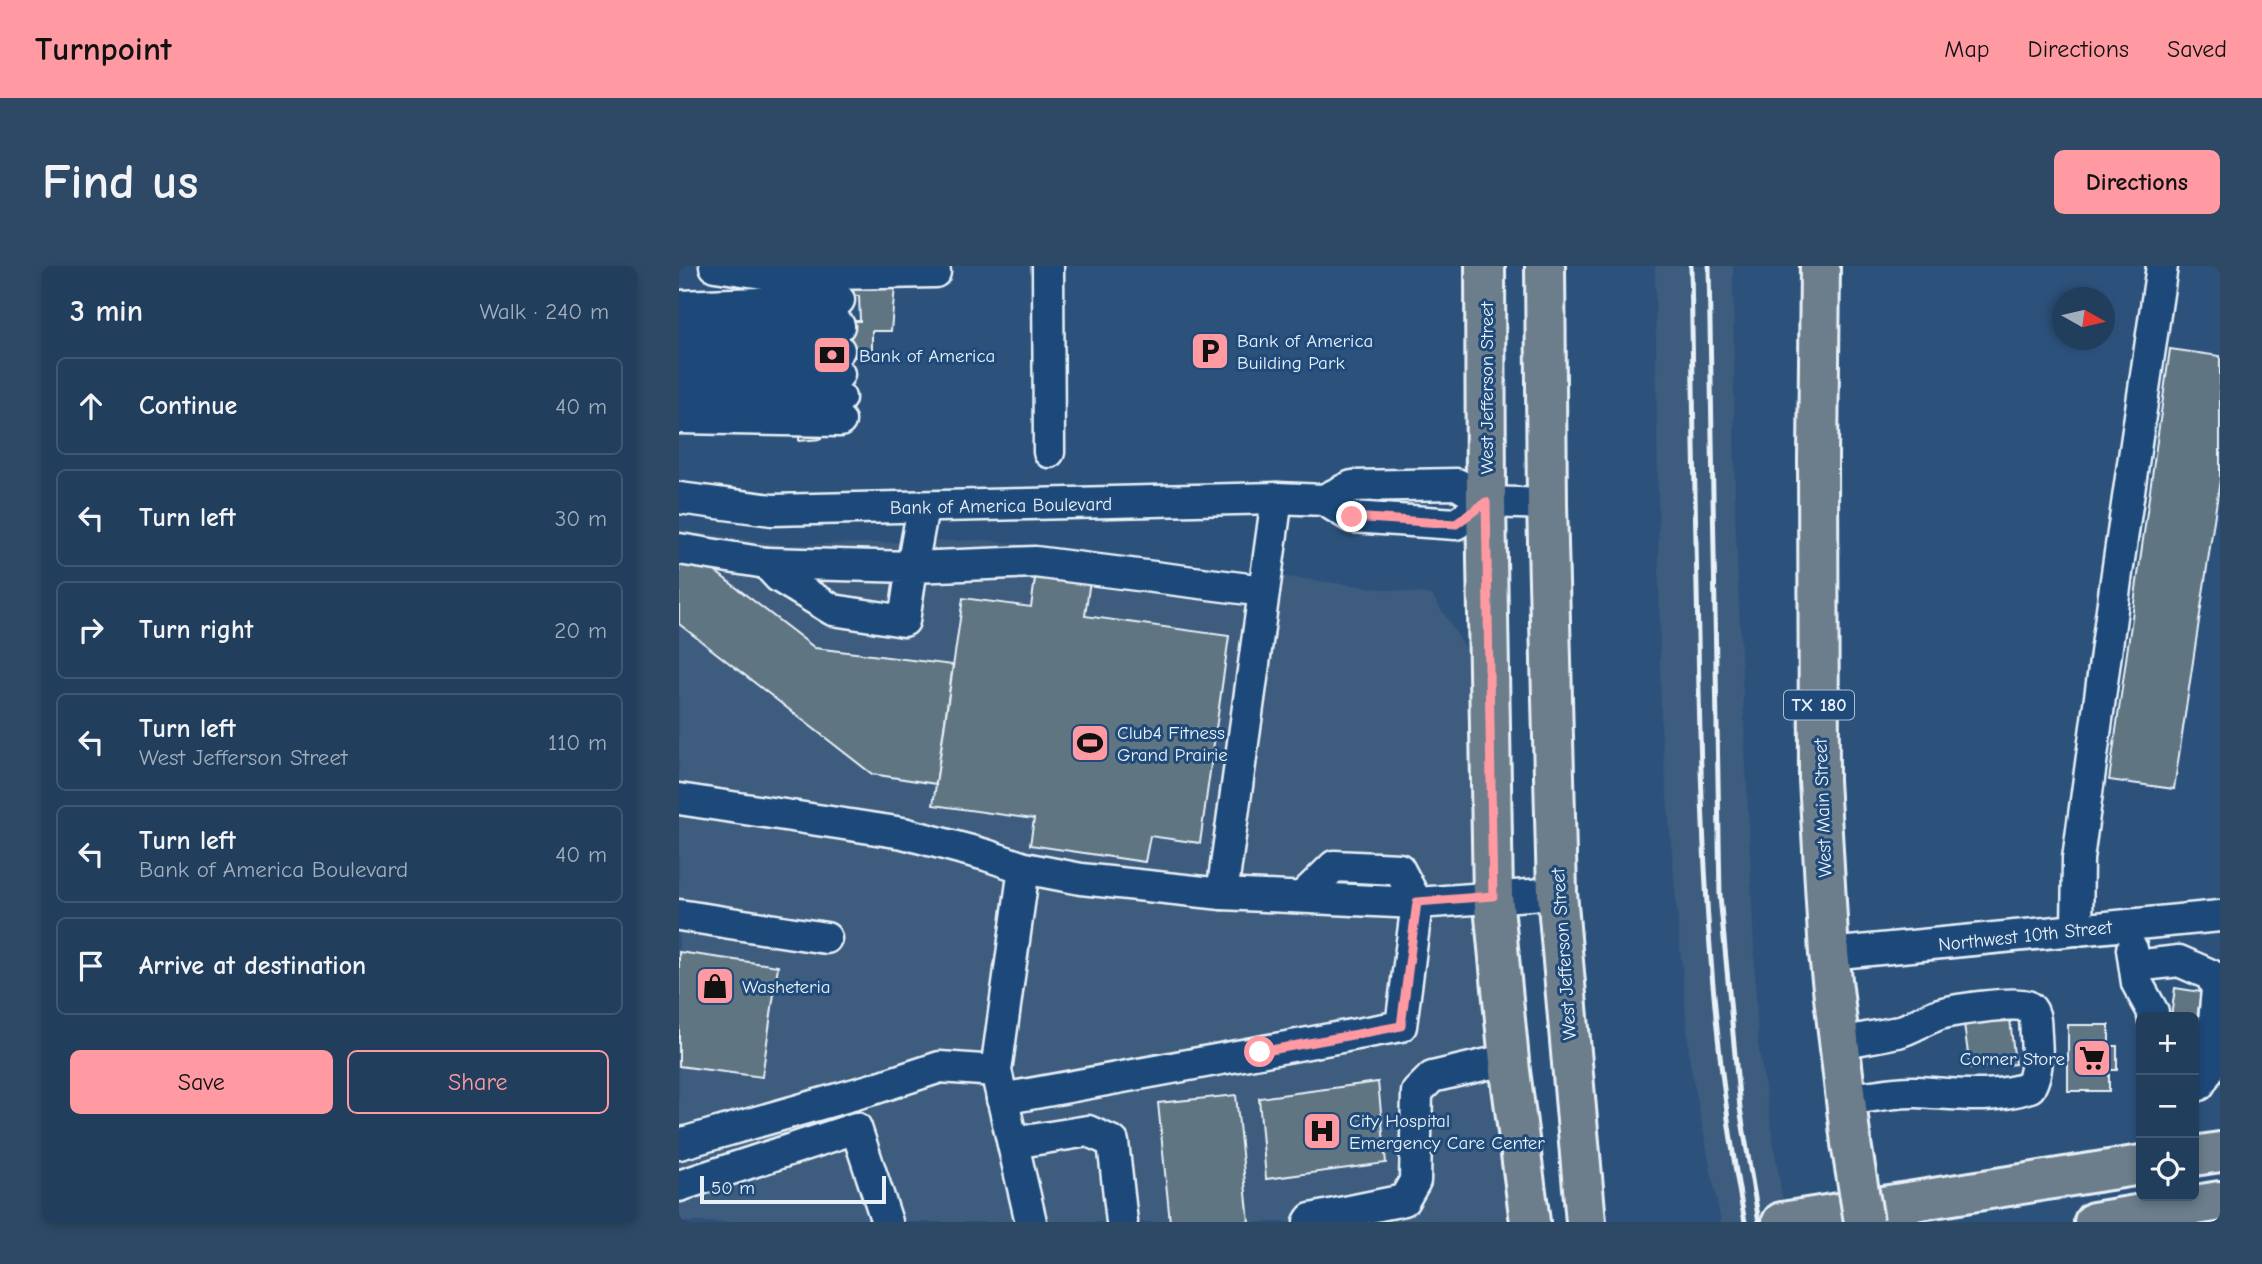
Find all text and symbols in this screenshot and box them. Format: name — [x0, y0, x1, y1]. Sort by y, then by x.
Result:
text: Turnpoint — [35, 30, 172, 68]
text: Map — [1944, 35, 1990, 63]
text: Directions — [2028, 35, 2129, 63]
text: Saved — [2167, 35, 2227, 63]
button: Directions — [2054, 150, 2220, 214]
text: Find us — [42, 154, 198, 210]
north arrow — [2052, 287, 2115, 350]
text: 3 min — [70, 294, 143, 329]
text: Walk · 240 m — [479, 298, 609, 325]
street label: West Jefferson Street — [1476, 301, 1498, 474]
parking icon: Bank of America Building Park — [1189, 330, 1231, 372]
place label: Bank of America Building Park — [1237, 330, 1373, 374]
bank icon: Bank of America — [811, 334, 853, 376]
place label: Bank of America — [859, 345, 995, 367]
icon: ahead — [72, 387, 110, 425]
text: Continue — [139, 391, 237, 421]
text: 40 m — [555, 393, 607, 420]
street label: Bank of America Boulevard — [890, 493, 1112, 519]
icon: left — [72, 499, 110, 537]
route end — [1336, 501, 1367, 532]
text: Turn left — [139, 503, 236, 533]
text: 30 m — [555, 505, 607, 532]
icon: right — [72, 611, 110, 649]
text: Turn right — [139, 615, 253, 645]
text: 20 m — [554, 617, 607, 644]
road number: TX 180 — [1784, 690, 1854, 720]
text: Turn left — [139, 714, 236, 744]
sports icon: Club4 Fitness Grand Prairie — [1069, 722, 1111, 764]
place label: Club4 Fitness Grand Prairie — [1117, 722, 1228, 766]
icon: left — [72, 723, 110, 761]
text: 110 m — [548, 729, 607, 756]
street label: West Main Street — [1810, 738, 1836, 878]
text: West Jefferson Street — [139, 744, 348, 771]
text: Turn left — [139, 826, 236, 856]
icon: left — [72, 835, 110, 873]
text: 40 m — [555, 841, 607, 868]
text: Bank of America Boulevard — [139, 856, 408, 883]
street label: West Jefferson Street — [1547, 867, 1581, 1041]
street label: Northwest 10th Street — [1937, 916, 2114, 956]
icon: arrive — [72, 947, 110, 985]
text: Arrive at destination — [139, 951, 366, 981]
shop icon: Washeteria — [694, 965, 736, 1007]
place label: Washeteria — [742, 976, 831, 998]
map controls — [2136, 1012, 2199, 1201]
button: + — [2136, 1012, 2199, 1075]
route start — [1244, 1036, 1275, 1067]
supermarket icon: Corner Store — [2071, 1037, 2113, 1079]
place label: Corner Store — [1960, 1048, 2065, 1070]
button: Save — [70, 1050, 333, 1114]
button: Share — [347, 1050, 609, 1114]
button: − — [2136, 1075, 2199, 1138]
hospital icon: City Hospital Emergency Care Center — [1301, 1110, 1343, 1152]
place label: City Hospital Emergency Care Center — [1349, 1110, 1545, 1154]
button: locate — [2136, 1138, 2199, 1201]
scale bar — [700, 1173, 885, 1205]
text: 50 m — [711, 1177, 755, 1199]

